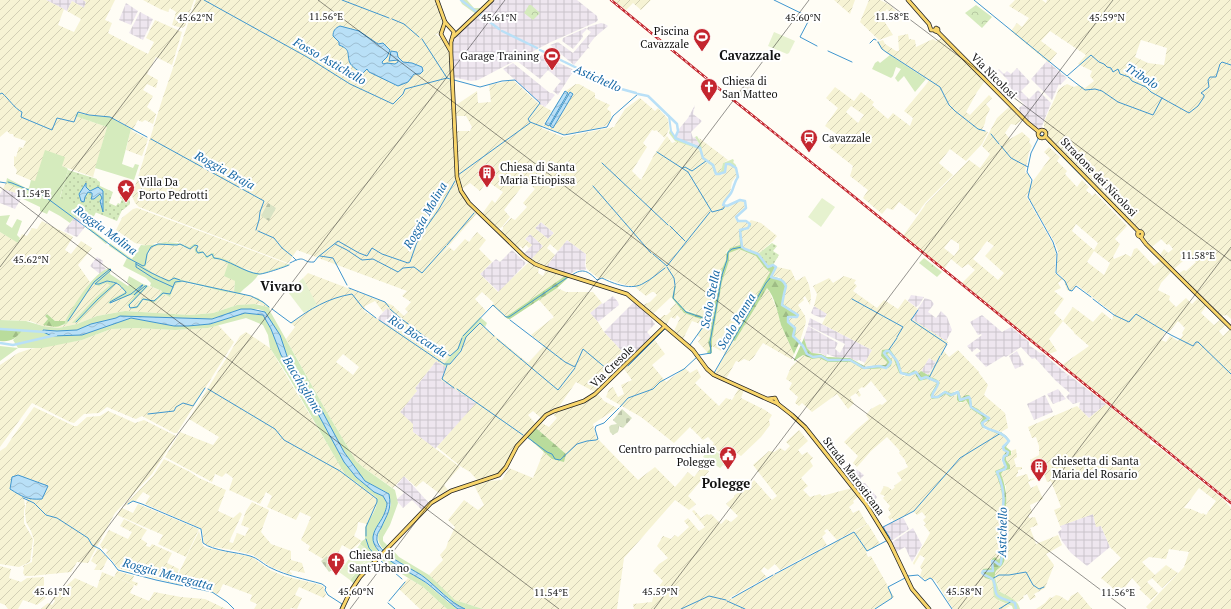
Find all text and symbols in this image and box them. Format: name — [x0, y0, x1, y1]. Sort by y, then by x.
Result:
text: 11.56°E — [309, 10, 343, 23]
text: 11.58°E — [875, 10, 909, 23]
text: 45.62°N — [177, 11, 214, 24]
text: 45.61°N — [481, 11, 518, 24]
text: 45.60°N — [785, 11, 822, 24]
text: 45.59°N — [1089, 11, 1126, 24]
place label: Piscina Cavazzale — [640, 24, 689, 51]
sports icon: Piscina Cavazzale — [692, 27, 712, 52]
water label: Fosso Astichello — [290, 34, 369, 88]
sports icon: Garage Training — [542, 46, 562, 71]
district label: Cavazzale — [719, 46, 781, 64]
place label: Garage Training — [460, 49, 539, 63]
street label: Via Nicolosi — [968, 50, 1020, 102]
water label: Tribolo — [1122, 60, 1162, 92]
water label: Astichello — [571, 61, 624, 95]
place label: Chiesa di San Matteo — [722, 74, 778, 101]
church icon: Chiesa di San Matteo — [699, 77, 719, 102]
station icon: Cavazzale — [799, 128, 819, 153]
place label: Cavazzale — [822, 131, 871, 145]
street label: Stradone dei Nicolosi — [1058, 135, 1140, 219]
water label: Roggia Braja — [192, 147, 258, 193]
place label: Chiesa di Santa Maria Etiopissa — [500, 160, 576, 187]
building icon: Chiesa di Santa Maria Etiopissa — [477, 163, 497, 188]
place label: Villa Da Porto Pedrotti — [139, 175, 208, 202]
place icon: Villa Da Porto Pedrotti — [116, 178, 136, 203]
water label: Roggia Molina — [399, 179, 450, 252]
text: 11.54°E — [16, 187, 50, 200]
water label: Roggia Molina — [71, 202, 140, 258]
text: 11.58°E — [1181, 249, 1215, 262]
text: 45.62°N — [13, 253, 50, 266]
water label: Scolo Stella — [697, 269, 723, 329]
district label: Vivaro — [260, 277, 302, 295]
water label: Scolo Panna — [713, 290, 759, 352]
water label: Rio Boccarda — [385, 311, 450, 361]
street label: Via Cresole — [587, 341, 637, 390]
water label: Bacchiglione — [279, 353, 326, 417]
street label: Strada Marosticana — [820, 434, 888, 518]
place label: Centro parrocchiale Polegge — [619, 442, 715, 469]
public building icon: Centro parrocchiale Polegge — [718, 445, 738, 470]
place label: chiesetta di Santa Maria del Rosario — [1052, 454, 1139, 481]
building icon: chiesetta di Santa Maria del Rosario — [1029, 457, 1049, 482]
district label: Polegge — [702, 474, 750, 492]
water label: Astichello — [994, 507, 1010, 558]
place label: Chiesa di Sant'Urbano — [349, 548, 409, 575]
church icon: Chiesa di Sant'Urbano — [326, 551, 346, 576]
water label: Roggia Menegatta — [120, 554, 215, 593]
text: 45.61°N — [34, 585, 71, 598]
text: 45.60°N — [338, 585, 375, 598]
text: 45.59°N — [642, 585, 679, 598]
text: 45.58°N — [946, 585, 983, 598]
text: 11.54°E — [534, 586, 568, 599]
text: 11.56°E — [1101, 586, 1135, 599]

